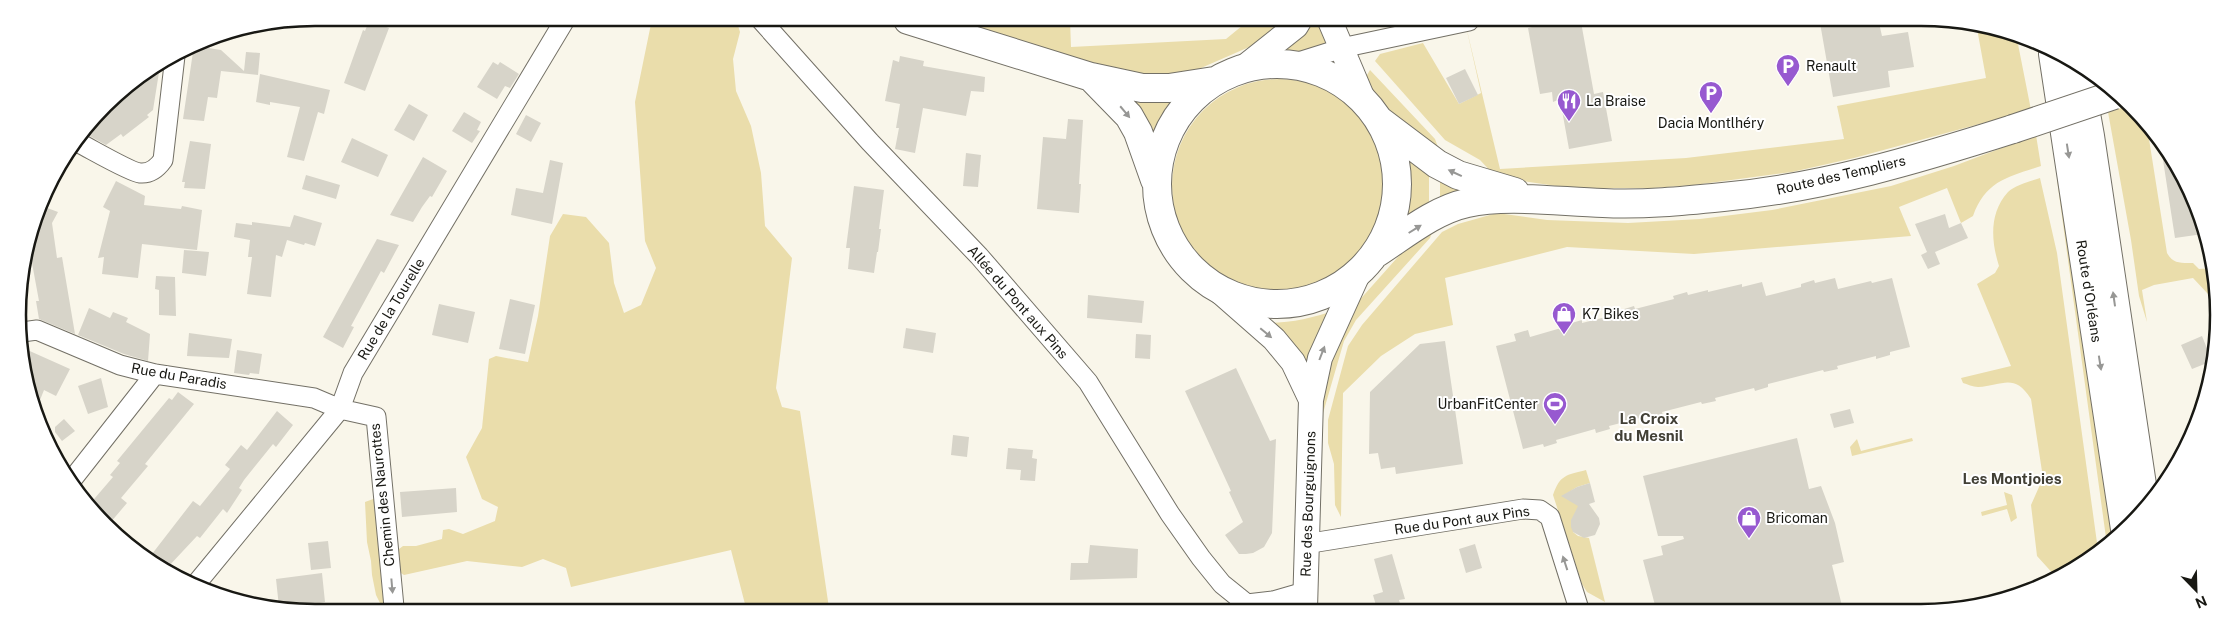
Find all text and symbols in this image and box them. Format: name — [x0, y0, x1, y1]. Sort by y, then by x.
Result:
parking icon: Renault — [1775, 53, 1801, 87]
place label: Renault — [1806, 58, 1856, 74]
parking icon: Dacia Montlhéry — [1698, 80, 1724, 114]
restaurant icon: La Braise — [1556, 88, 1582, 122]
place label: La Braise — [1586, 93, 1646, 109]
one-way arrow — [1119, 106, 1130, 118]
place label: Dacia Montlhéry — [1658, 115, 1765, 131]
one-way arrow — [2064, 143, 2072, 159]
street label: Route des Templiers — [1775, 152, 1907, 198]
one-way arrow — [1447, 169, 1462, 178]
one-way arrow — [1409, 224, 1422, 233]
street label: Route d'Orléans — [2073, 239, 2105, 343]
street label: Allée du Pont aux Pins — [964, 242, 1072, 362]
street label: Rue de la Tourelle — [354, 255, 428, 363]
one-way arrow — [2110, 291, 2118, 307]
shop icon: K7 Bikes — [1551, 301, 1577, 335]
place label: K7 Bikes — [1582, 306, 1639, 322]
one-way arrow — [1260, 327, 1272, 339]
one-way arrow — [1319, 345, 1327, 360]
one-way arrow — [2096, 356, 2104, 372]
street label: Rue du Paradis — [130, 360, 228, 392]
sports icon: UrbanFitCenter — [1542, 391, 1568, 425]
place label: UrbanFitCenter — [1437, 396, 1538, 412]
district label: La Croix du Mesnil — [1614, 410, 1684, 444]
street label: Chemin des Naurottes — [367, 423, 397, 567]
street label: Rue des Bourguignons — [1297, 431, 1319, 577]
district label: Les Montjoies — [1962, 470, 2062, 487]
street label: Rue du Pont aux Pins — [1393, 503, 1531, 537]
shop icon: Bricoman — [1736, 505, 1762, 539]
place label: Bricoman — [1766, 510, 1828, 526]
one-way arrow — [1560, 555, 1568, 570]
north arrow — [2171, 565, 2221, 615]
one-way arrow — [388, 578, 396, 594]
text: N — [2193, 592, 2209, 611]

